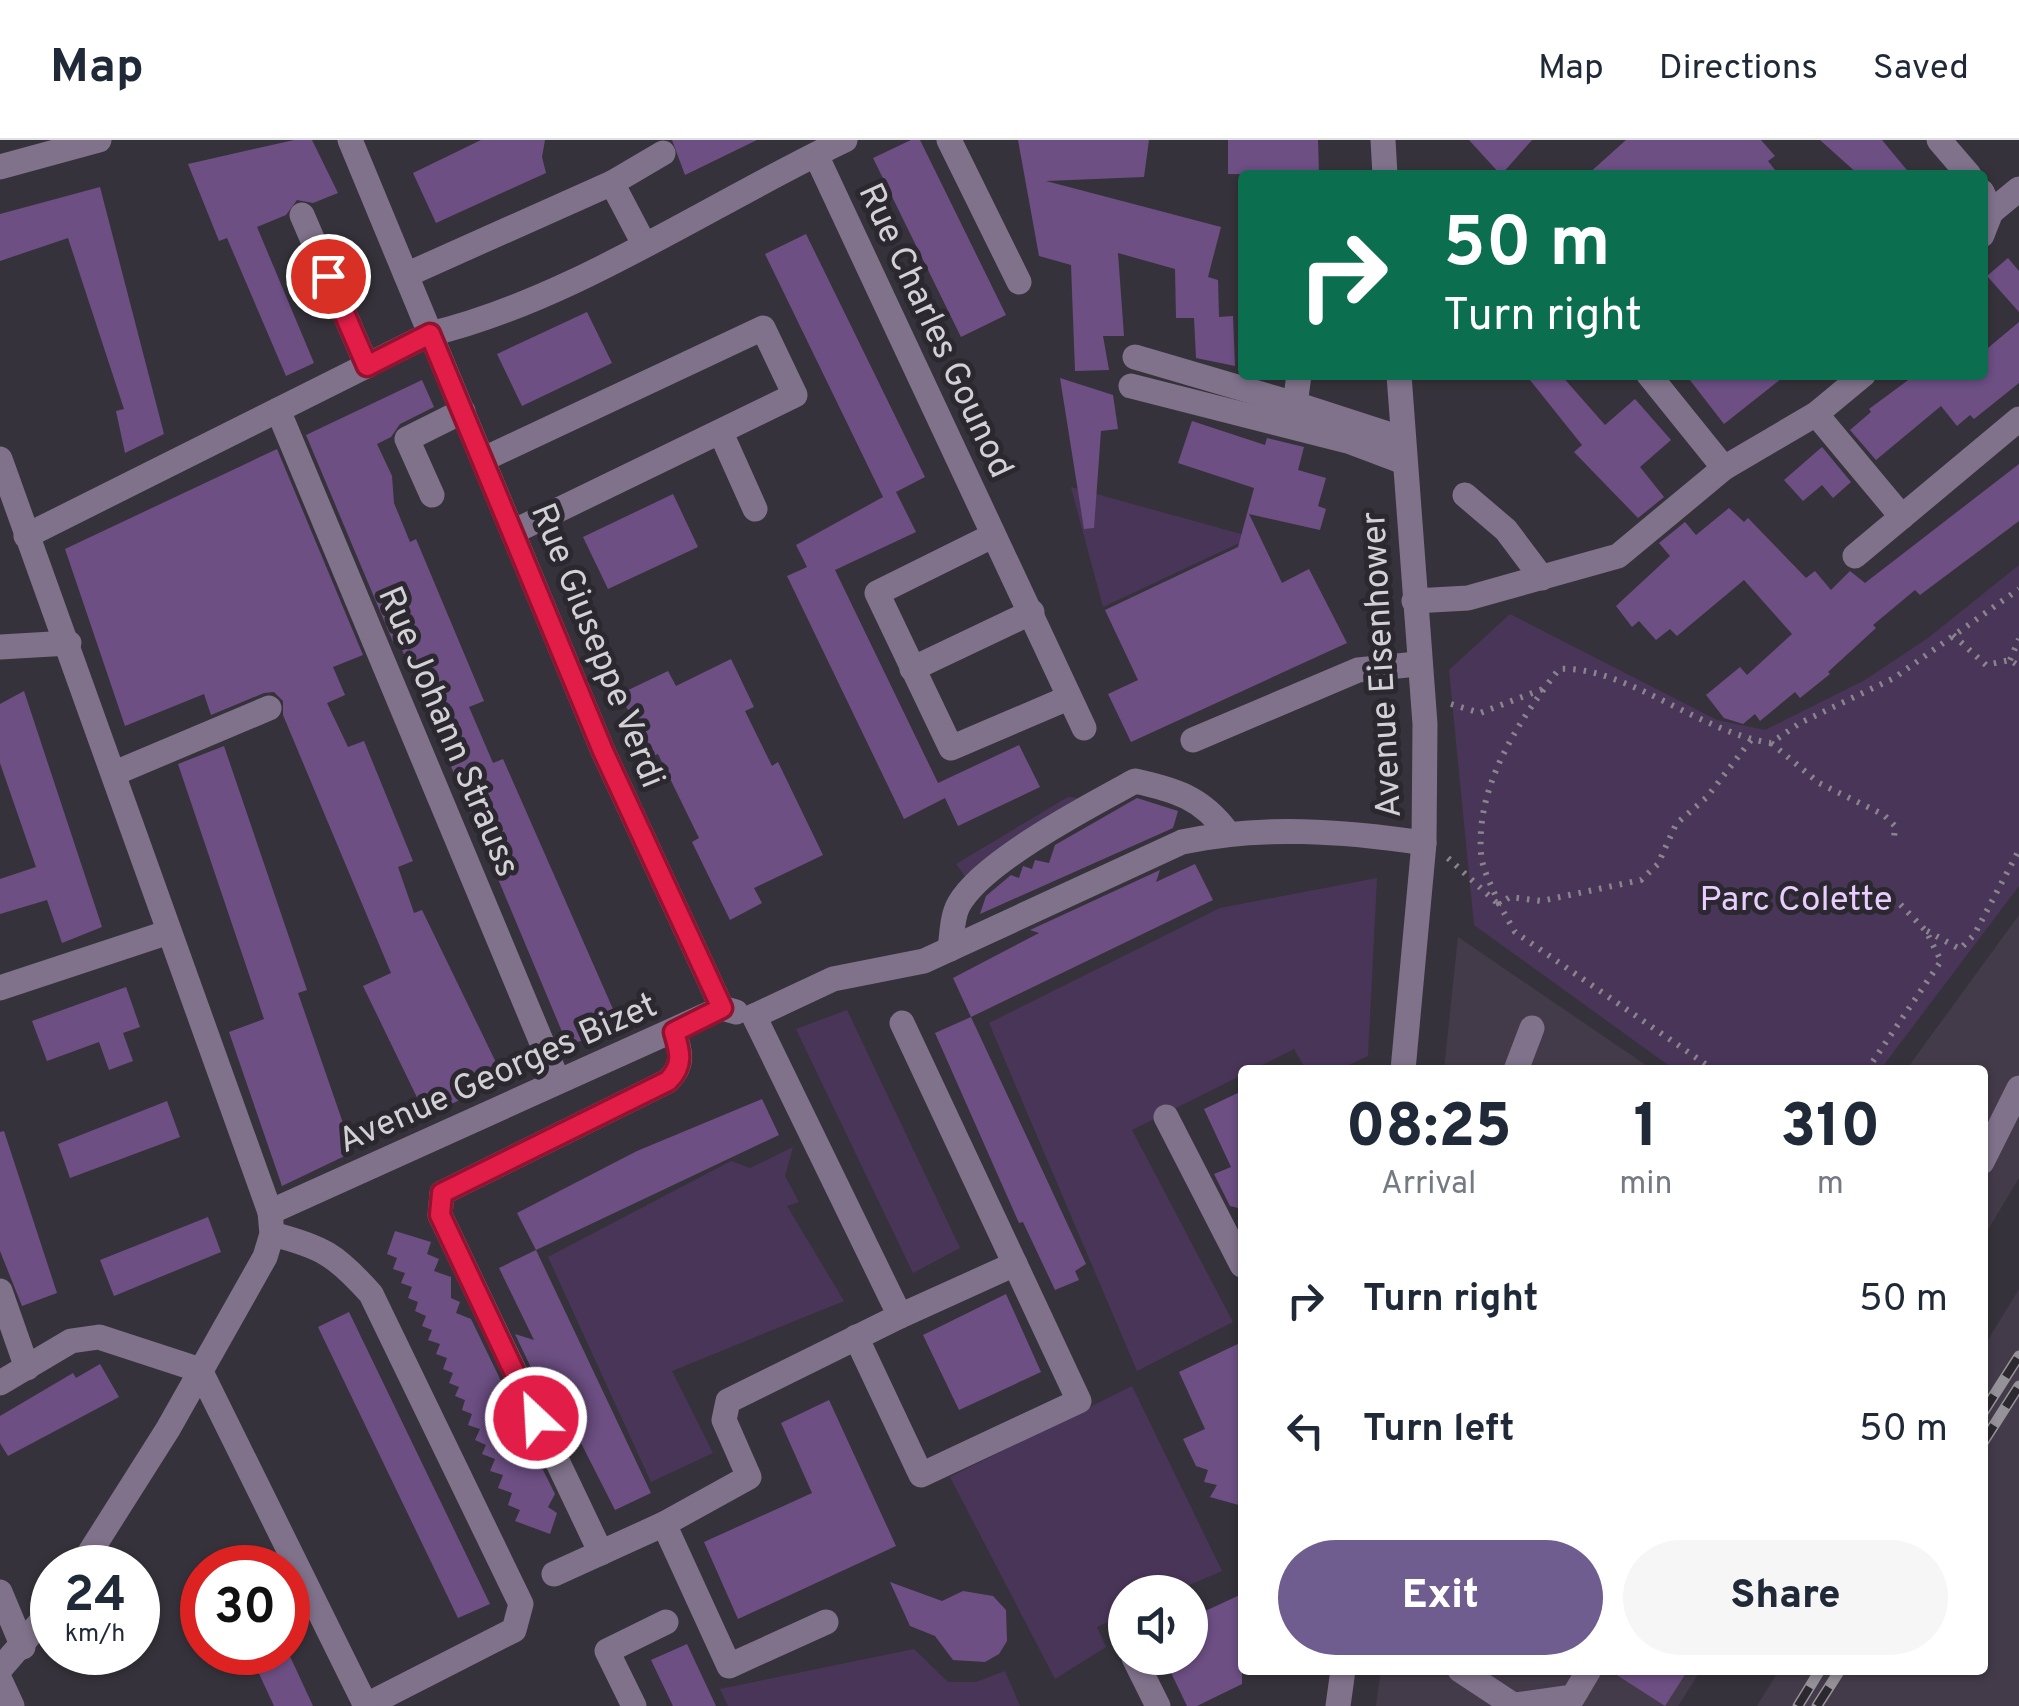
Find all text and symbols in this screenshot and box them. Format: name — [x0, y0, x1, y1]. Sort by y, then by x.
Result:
text: Map — [50, 39, 144, 99]
text: Map — [1538, 47, 1604, 91]
text: Directions — [1659, 47, 1818, 91]
text: Saved — [1873, 47, 1969, 91]
street label: Rue Charles Gounod — [847, 177, 1022, 486]
text: 50 m — [1443, 202, 1610, 291]
icon: right — [1278, 210, 1408, 340]
pin — [286, 234, 371, 319]
icon: arrive — [301, 249, 356, 304]
text: Turn right — [1443, 289, 1642, 346]
street label: Rue Giuseppe Verdi — [519, 497, 673, 795]
street label: Avenue Eisenhower — [1353, 510, 1413, 819]
street label: Rue Johann Strauss — [366, 580, 528, 884]
park label: Parc Colette — [1699, 879, 1893, 923]
street label: Avenue Georges Bizet — [332, 985, 664, 1165]
text: 08:25 — [1346, 1092, 1512, 1168]
text: 1 — [1634, 1092, 1658, 1168]
text: 310 — [1780, 1092, 1880, 1168]
text: Arrival — [1381, 1165, 1476, 1205]
text: min — [1619, 1165, 1673, 1205]
text: m — [1817, 1165, 1844, 1205]
icon: right — [1278, 1273, 1333, 1328]
text: Turn right — [1363, 1276, 1538, 1325]
text: 50 m — [1859, 1276, 1948, 1325]
position arrow — [484, 1366, 588, 1470]
icon: left — [1278, 1403, 1333, 1458]
text: Turn left — [1363, 1406, 1515, 1455]
text: 50 m — [1859, 1406, 1948, 1455]
button: Exit — [1278, 1540, 1603, 1655]
button: Share — [1623, 1540, 1948, 1655]
speed limit sign: 30 — [180, 1545, 310, 1675]
text: 24 — [64, 1566, 126, 1629]
map controls — [1108, 1575, 1208, 1675]
button: sound — [1108, 1575, 1208, 1675]
text: km/h — [65, 1619, 125, 1651]

